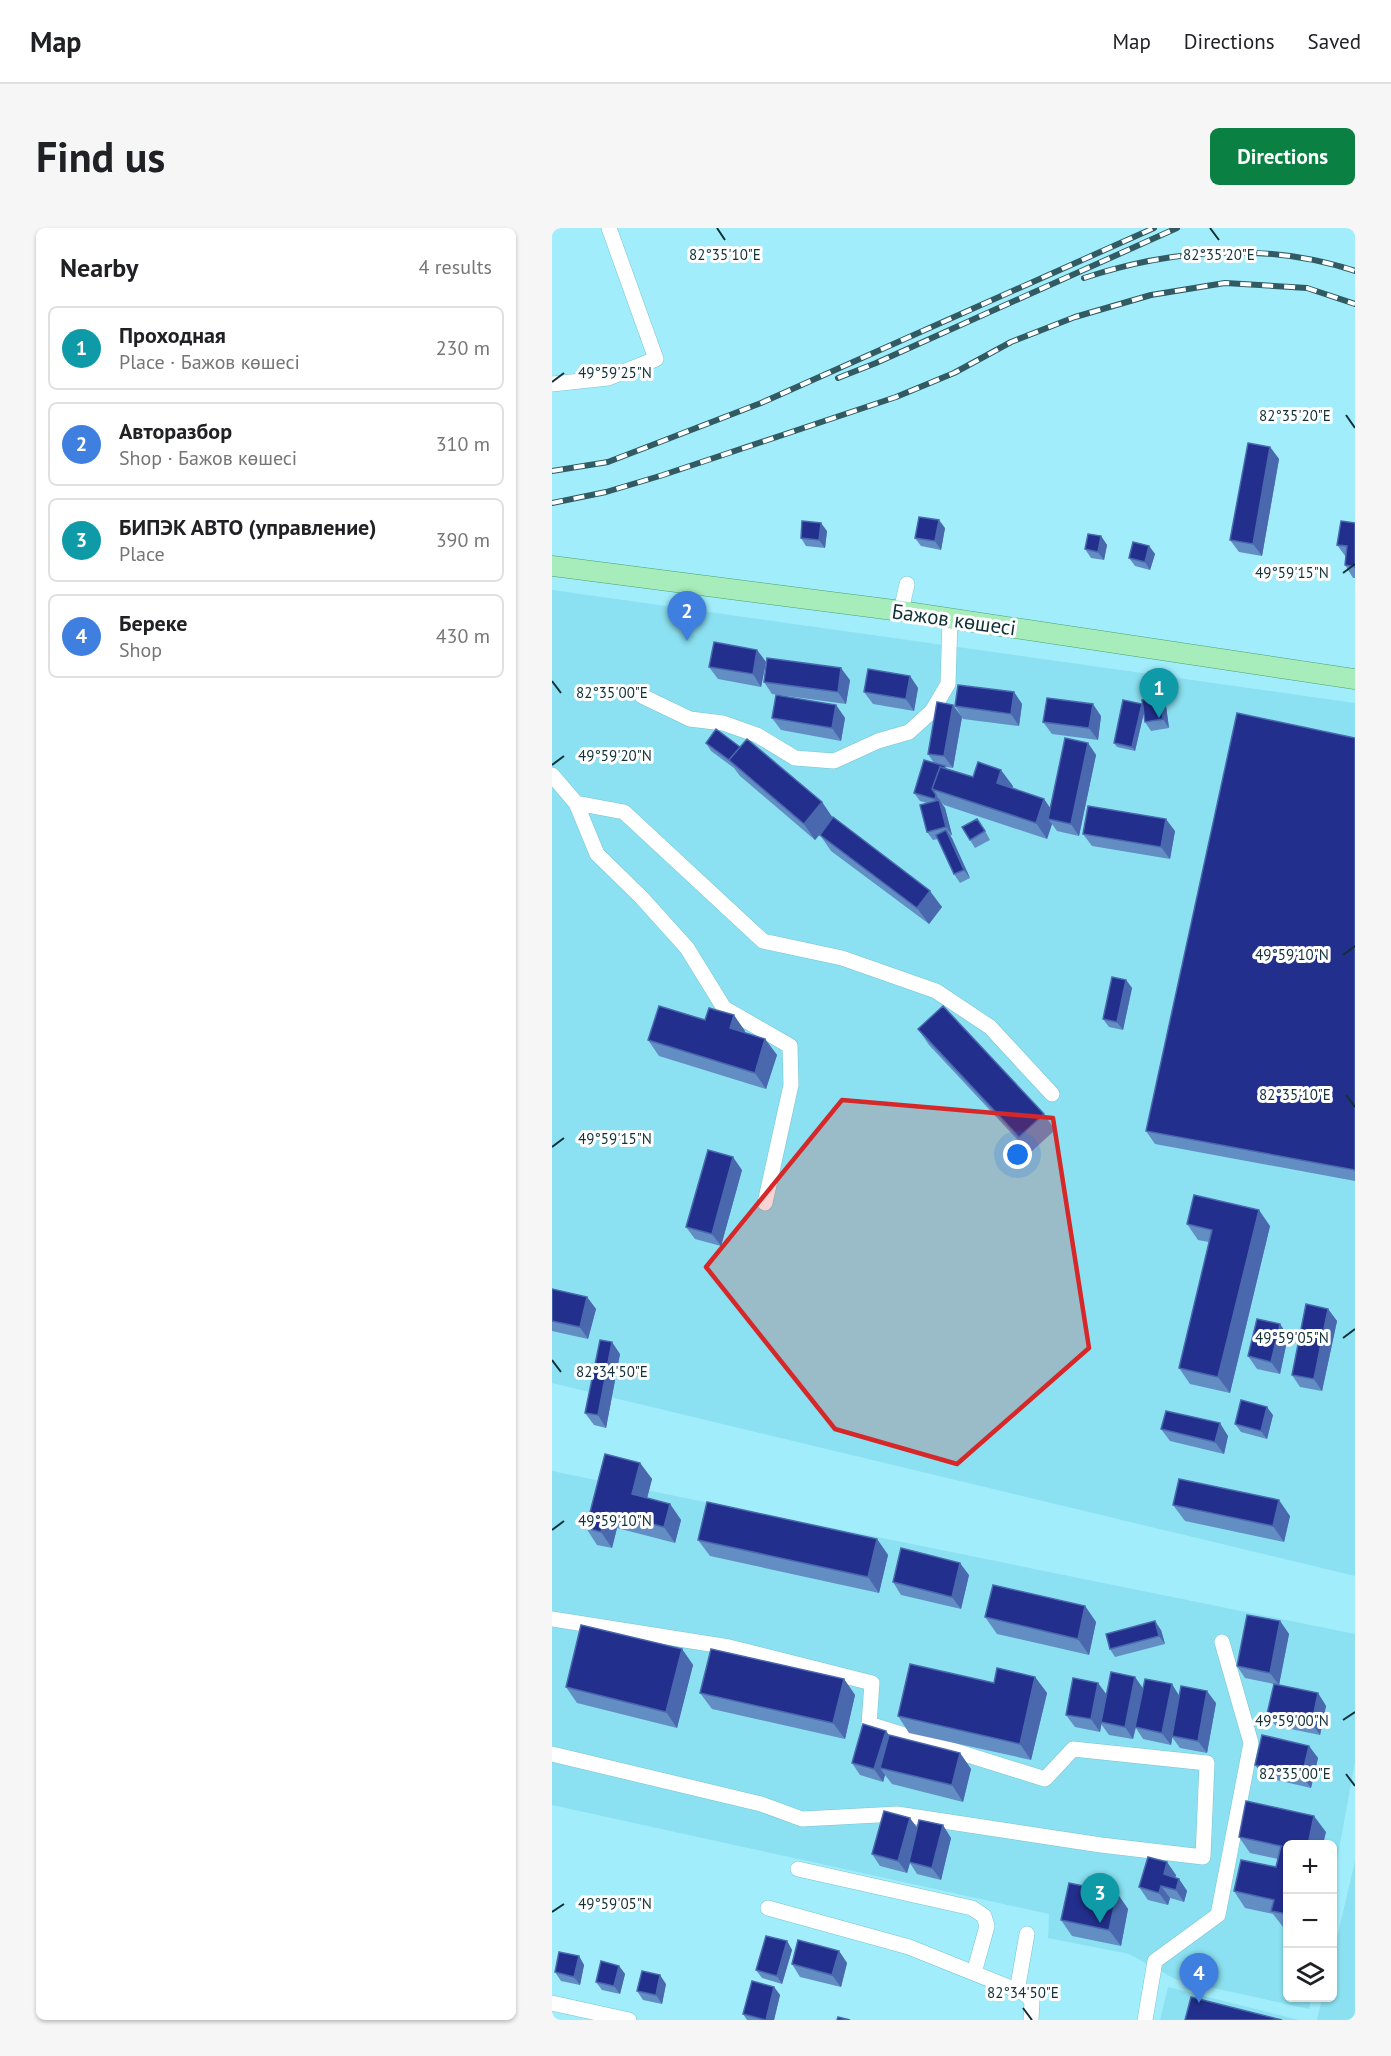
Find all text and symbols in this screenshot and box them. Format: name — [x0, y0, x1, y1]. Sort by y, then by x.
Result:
text: Map — [30, 23, 81, 60]
text: Map — [1112, 28, 1151, 55]
text: Directions — [1184, 28, 1275, 55]
text: Saved — [1308, 28, 1361, 55]
button: Directions — [1210, 128, 1355, 185]
text: Find us — [36, 129, 165, 184]
text: 82°35'10"E — [689, 245, 761, 264]
text: 82°35'20"E — [1183, 245, 1255, 264]
text: Nearby — [60, 251, 138, 284]
text: 4 results — [419, 254, 492, 280]
text: Проходная — [119, 321, 226, 349]
text: 1 — [76, 335, 87, 361]
text: 230 m — [436, 335, 490, 361]
text: Place · Бажов көшесі — [119, 349, 300, 375]
text: 49°59'25"N — [578, 363, 652, 382]
text: 82°35'20"E — [1259, 406, 1331, 425]
text: Авторазбор — [119, 417, 232, 445]
text: 2 — [76, 431, 87, 457]
text: 310 m — [436, 431, 490, 457]
text: Shop · Бажов көшесі — [119, 445, 297, 471]
text: БИПЭК АВТО (управление) — [119, 513, 377, 541]
text: 3 — [76, 527, 87, 553]
text: 390 m — [436, 527, 490, 553]
text: Place — [119, 541, 165, 567]
text: 49°59'15"N — [1255, 563, 1329, 582]
pin: 2 — [668, 592, 706, 641]
street label: Бажов көшесі — [890, 597, 1018, 642]
text: Береке — [119, 609, 187, 637]
text: 4 — [76, 623, 87, 649]
text: 430 m — [436, 623, 490, 649]
text: Shop — [119, 637, 162, 663]
pin: 1 — [1140, 668, 1178, 718]
text: 82°35'00"E — [576, 683, 648, 702]
text: 49°59'20"N — [578, 746, 652, 765]
text: 49°59'10"N — [1255, 945, 1329, 964]
text: 82°35'10"E — [1259, 1085, 1331, 1104]
text: 49°59'15"N — [578, 1129, 652, 1148]
your location — [1003, 1140, 1032, 1169]
text: 49°59'05"N — [1255, 1328, 1329, 1347]
text: 82°34'50"E — [576, 1362, 648, 1381]
text: 49°59'10"N — [578, 1511, 652, 1530]
text: 49°59'00"N — [1255, 1711, 1329, 1730]
text: 82°35'00"E — [1259, 1764, 1331, 1783]
map controls — [1283, 1840, 1337, 2002]
button: + — [1283, 1840, 1337, 1894]
pin: 3 — [1080, 1874, 1120, 1923]
text: 49°59'05"N — [578, 1894, 652, 1913]
button: − — [1283, 1894, 1337, 1948]
button: layers — [1283, 1948, 1337, 2002]
pin: 4 — [1180, 1954, 1218, 2003]
text: 82°34'50"E — [987, 1983, 1059, 2002]

